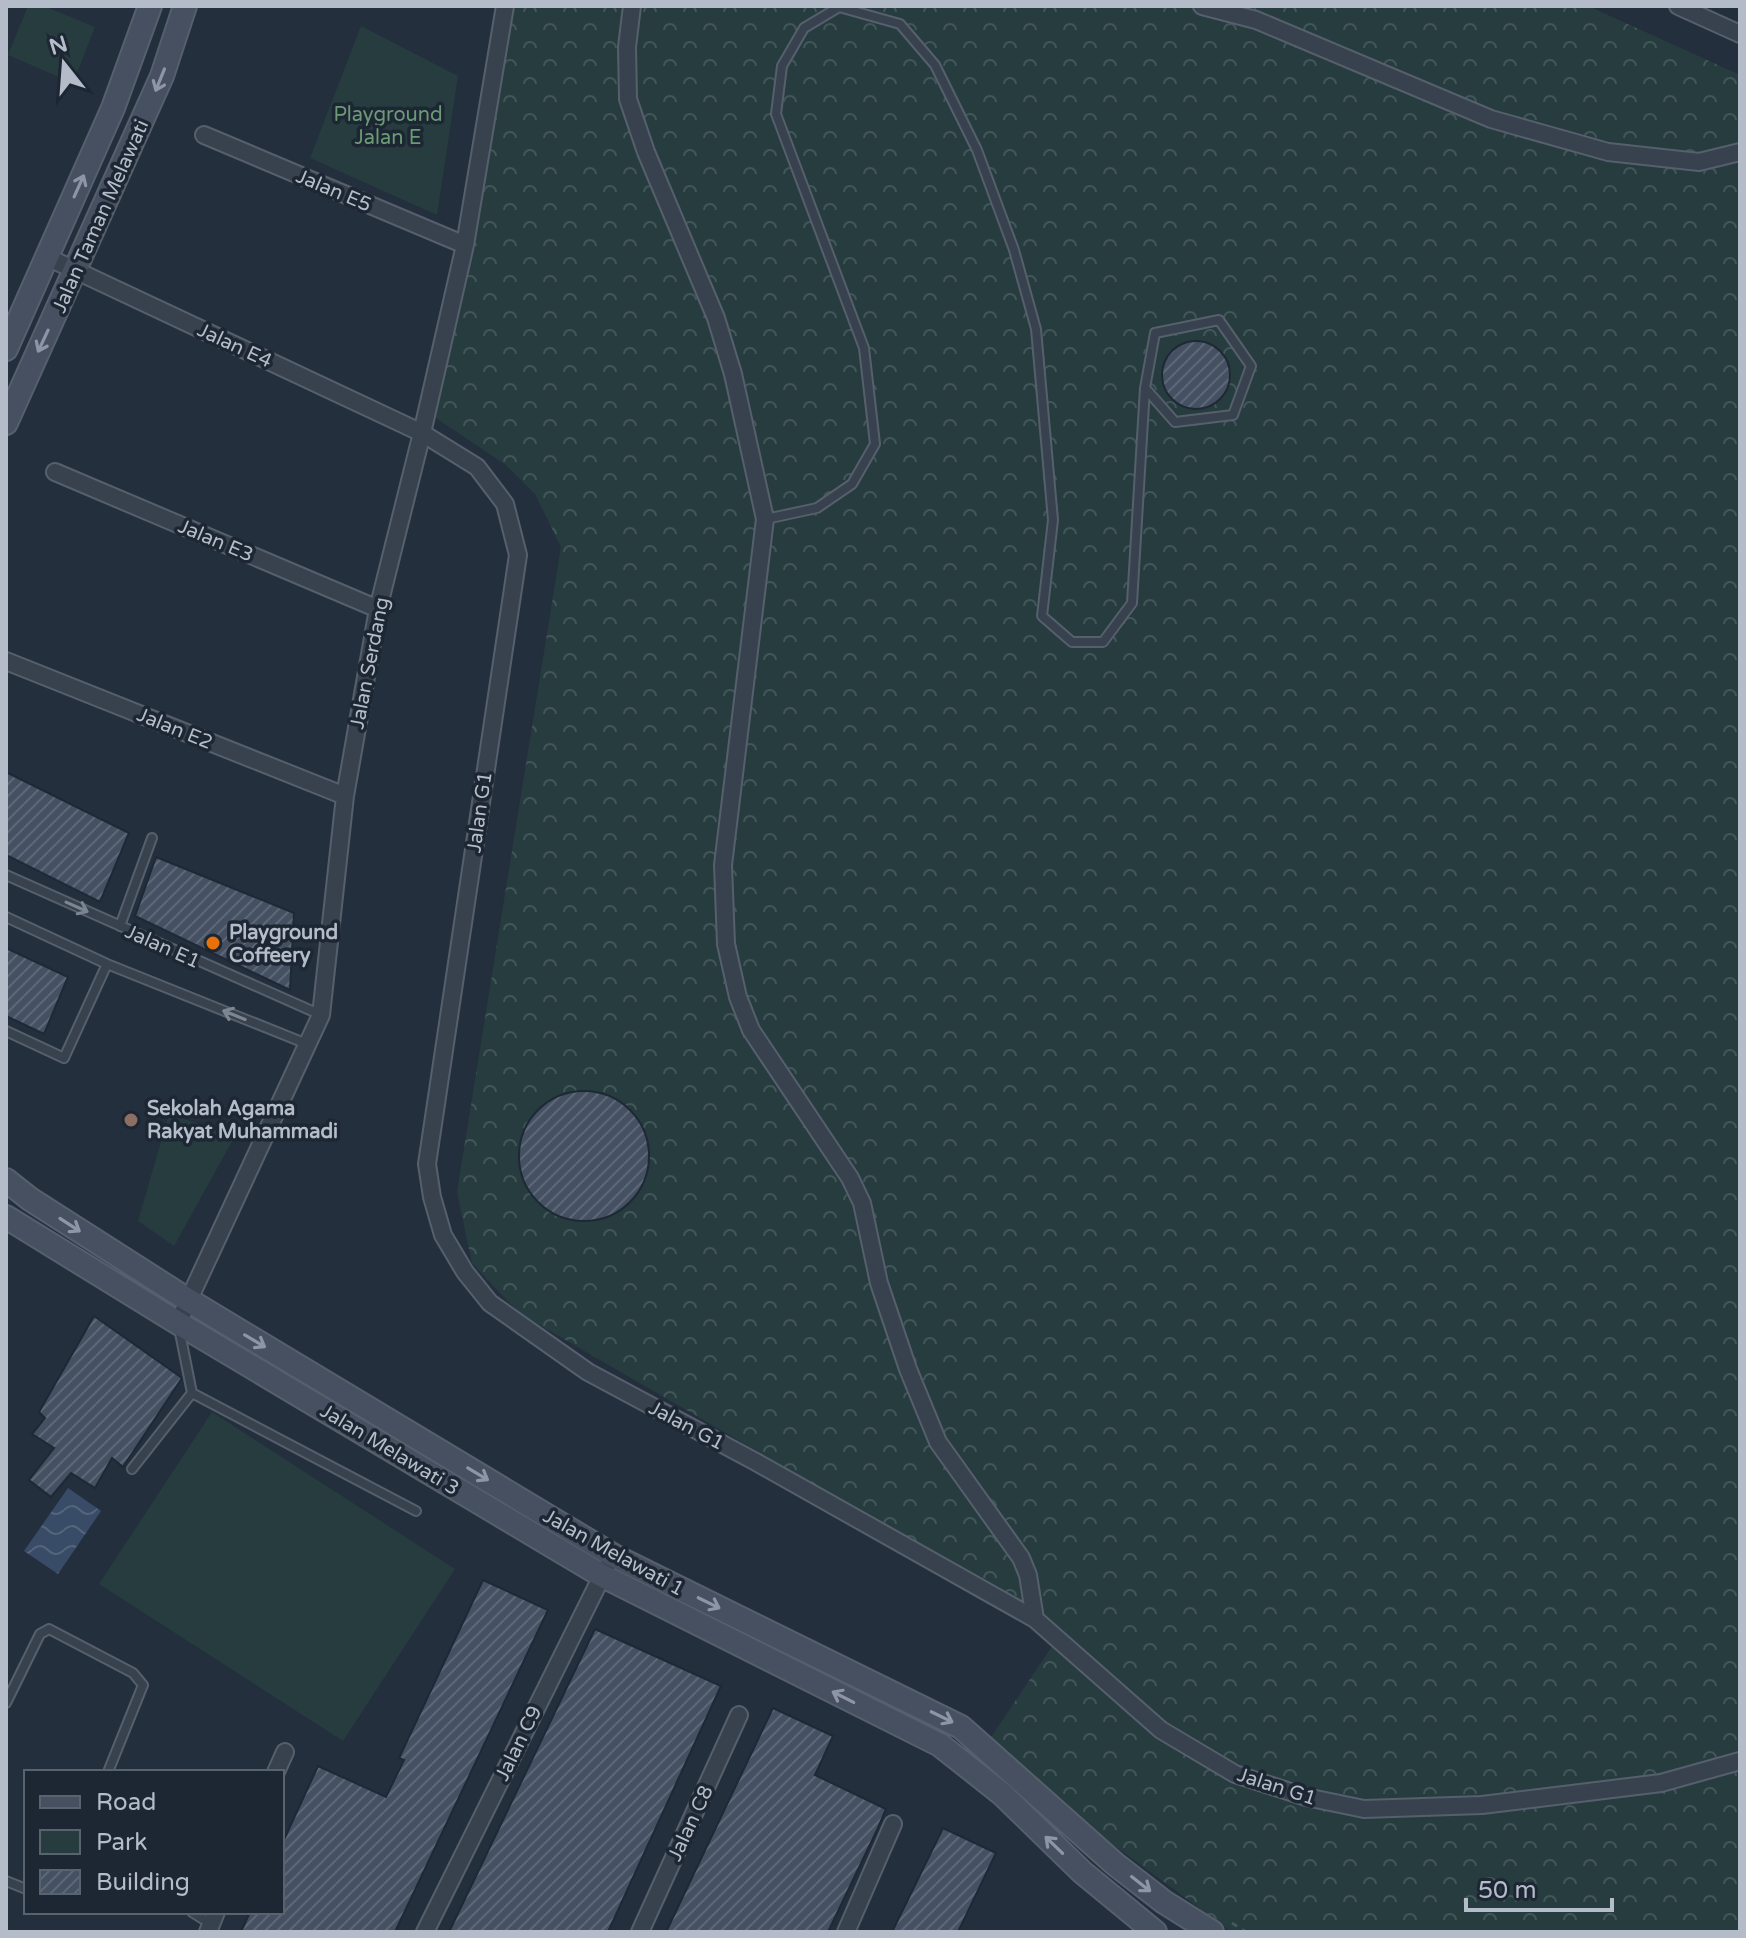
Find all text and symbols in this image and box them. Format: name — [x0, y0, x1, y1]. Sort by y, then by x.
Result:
north arrow — [24, 24, 104, 104]
text: N — [46, 31, 71, 61]
one-way arrow — [152, 67, 166, 92]
park label: Playground Jalan E — [333, 103, 443, 150]
street label: Jalan Taman Melawati — [48, 116, 154, 317]
street label: Jalan E5 — [292, 164, 375, 217]
one-way arrow — [72, 174, 87, 199]
street label: Jalan E4 — [193, 318, 276, 374]
one-way arrow — [35, 328, 50, 353]
street label: Jalan E3 — [174, 514, 257, 567]
street label: Jalan Serdang — [345, 595, 395, 731]
street label: Jalan E2 — [133, 703, 216, 755]
street label: Jalan G1 — [462, 770, 498, 854]
one-way arrow — [64, 901, 89, 916]
street label: Jalan E1 — [121, 920, 204, 974]
place label: Playground Coffeery — [229, 921, 338, 968]
marker: Playground Coffeery — [204, 934, 222, 952]
one-way arrow — [222, 1007, 247, 1021]
place label: Sekolah Agama Rakyat Muhammadi — [147, 1097, 338, 1144]
marker: Sekolah Agama Rakyat Muhammadi — [122, 1111, 140, 1129]
one-way arrow — [58, 1217, 81, 1233]
one-way arrow — [243, 1333, 266, 1349]
street label: Jalan G1 — [645, 1396, 728, 1456]
street label: Jalan Melawati 3 — [316, 1399, 463, 1501]
one-way arrow — [466, 1467, 489, 1483]
street label: Jalan Melawati 1 — [539, 1504, 688, 1602]
one-way arrow — [696, 1595, 720, 1611]
one-way arrow — [832, 1688, 856, 1704]
street label: Jalan C9 — [490, 1702, 547, 1785]
one-way arrow — [930, 1710, 954, 1725]
street label: Jalan G1 — [1234, 1763, 1319, 1811]
legend — [24, 1770, 284, 1914]
street label: Jalan C8 — [663, 1782, 719, 1865]
text: Road — [96, 1788, 156, 1817]
text: Park — [96, 1828, 147, 1857]
one-way arrow — [1044, 1835, 1064, 1854]
scale bar — [1466, 1862, 1612, 1912]
text: Building — [96, 1868, 190, 1897]
one-way arrow — [1130, 1875, 1151, 1892]
text: 50 m — [1478, 1876, 1536, 1905]

